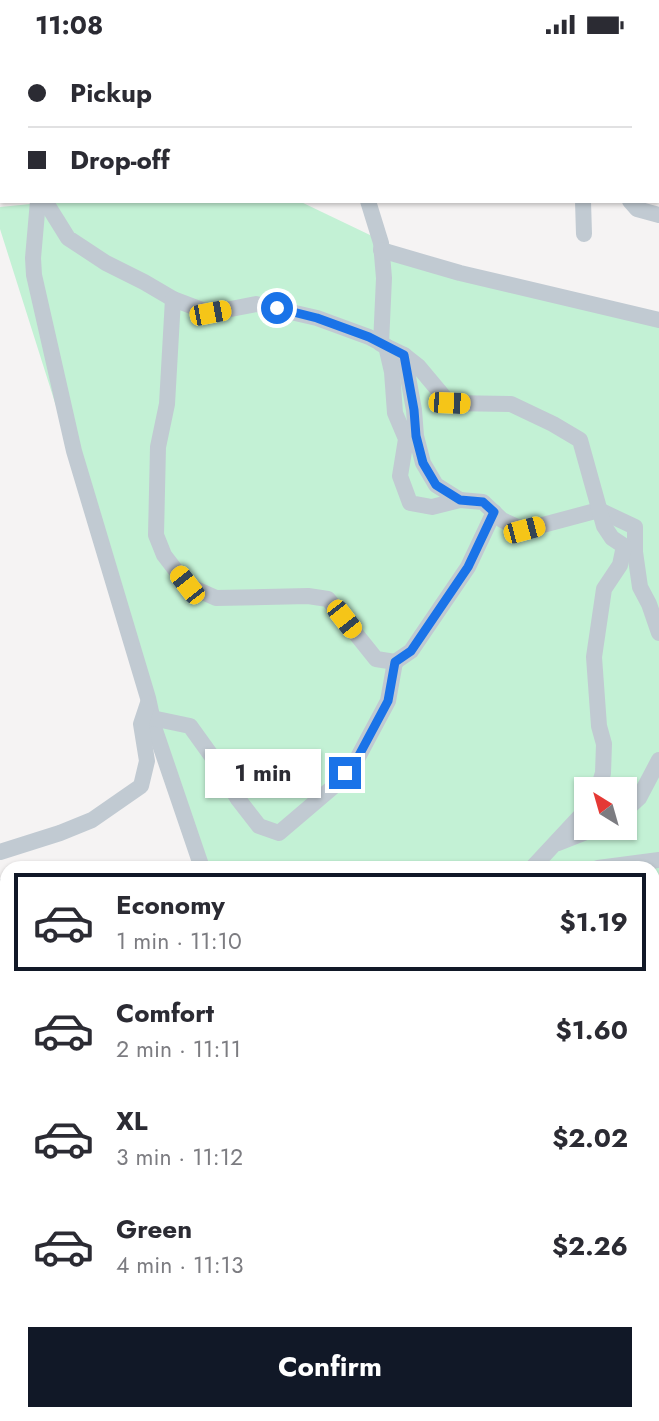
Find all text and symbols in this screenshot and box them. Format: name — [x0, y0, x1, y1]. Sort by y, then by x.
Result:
text: 11:08 — [35, 6, 103, 44]
text: Pickup — [70, 74, 152, 112]
text: Drop-off — [70, 141, 170, 179]
route start — [261, 292, 293, 324]
car — [188, 299, 233, 327]
car — [428, 392, 471, 414]
car — [501, 514, 548, 546]
car — [166, 562, 209, 608]
car — [323, 596, 366, 642]
callout: 1 min — [205, 749, 320, 797]
text: 1 min — [234, 756, 292, 790]
route end — [329, 757, 361, 789]
north arrow — [574, 777, 637, 840]
map controls — [574, 777, 637, 840]
text: Economy — [116, 886, 225, 924]
icon: car — [32, 891, 95, 954]
text: $1.19 — [560, 903, 628, 941]
text: 1 min · 11:10 — [116, 924, 242, 958]
text: Comfort — [116, 994, 214, 1032]
icon: car — [32, 999, 95, 1062]
text: $1.60 — [556, 1011, 628, 1049]
text: 2 min · 11:11 — [116, 1032, 241, 1066]
text: XL — [116, 1102, 148, 1140]
icon: car — [32, 1107, 95, 1170]
text: $2.02 — [552, 1119, 628, 1157]
text: 3 min · 11:12 — [116, 1140, 243, 1174]
text: Green — [116, 1210, 192, 1248]
icon: car — [32, 1215, 95, 1278]
text: $2.26 — [552, 1227, 628, 1265]
text: 4 min · 11:13 — [116, 1248, 244, 1282]
button: Confirm — [28, 1327, 632, 1407]

